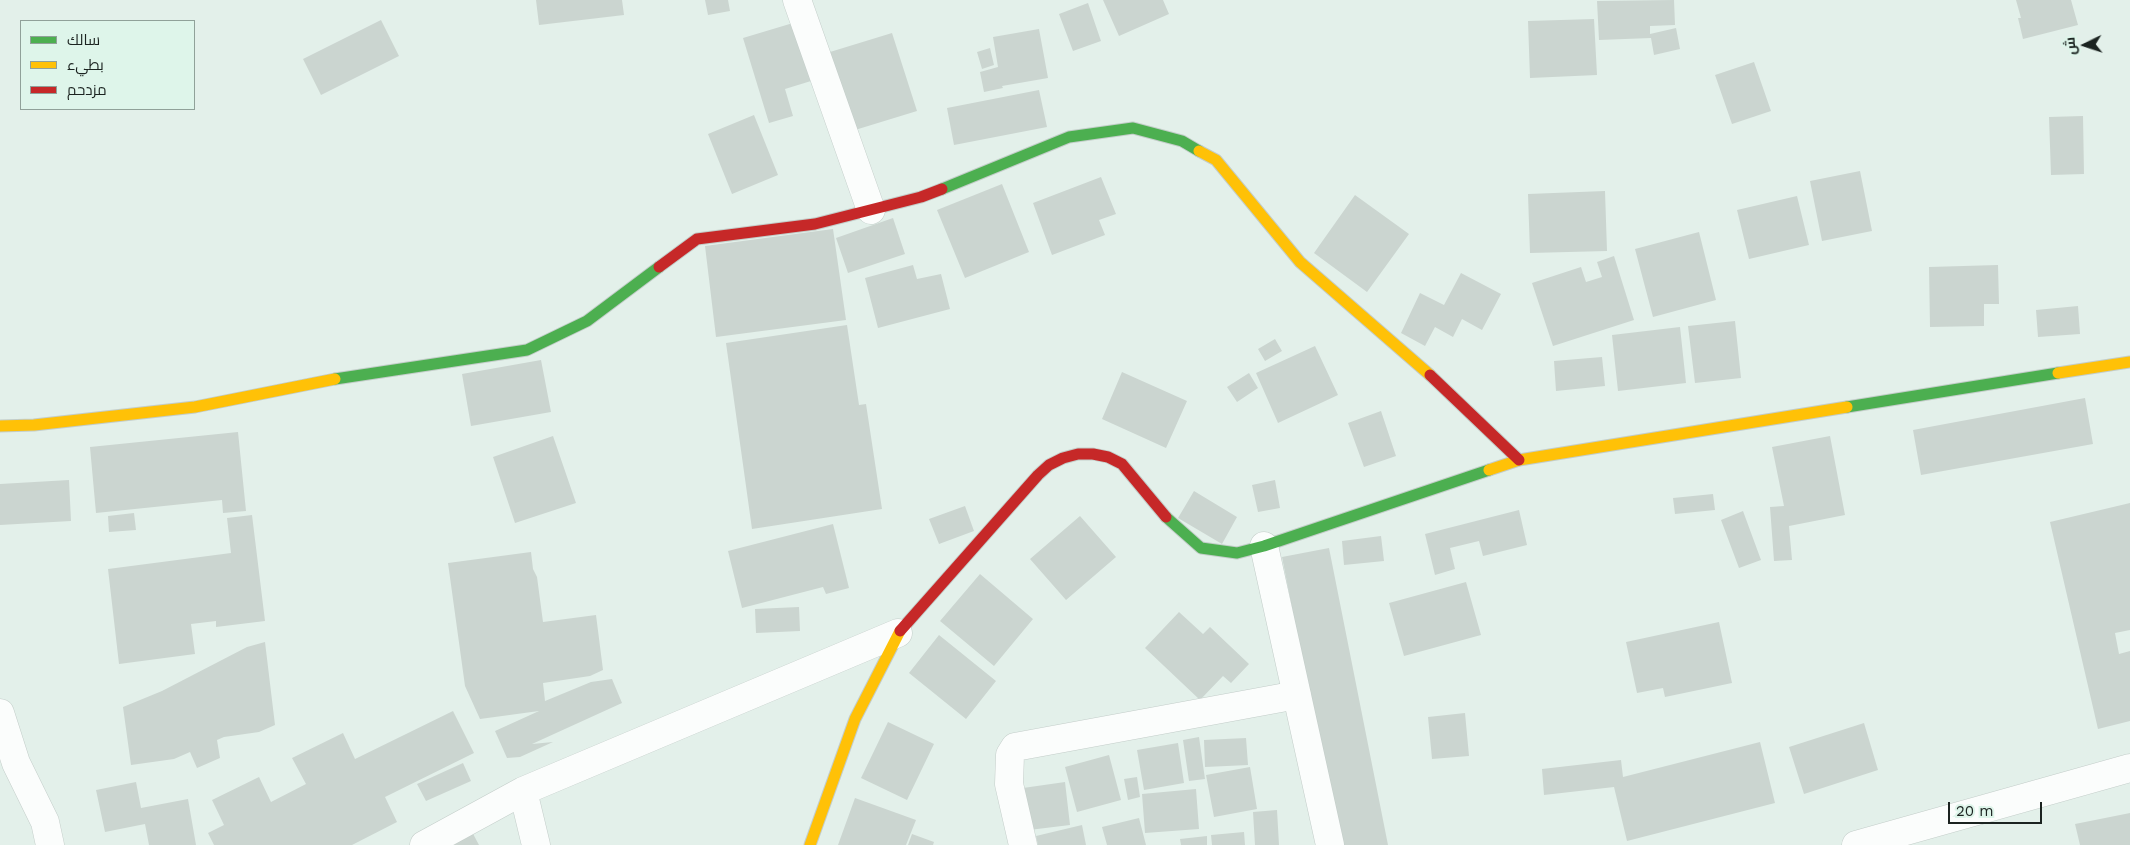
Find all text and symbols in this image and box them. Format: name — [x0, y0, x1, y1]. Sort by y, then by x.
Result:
legend — [20, 20, 195, 110]
north arrow — [2060, 20, 2110, 70]
text: سالك — [67, 31, 100, 49]
text: ش — [2061, 37, 2079, 56]
text: بطيء — [67, 56, 104, 74]
text: مزدحم — [67, 81, 107, 99]
scale bar — [1950, 792, 2044, 824]
text: 20 m — [1956, 802, 1994, 820]

